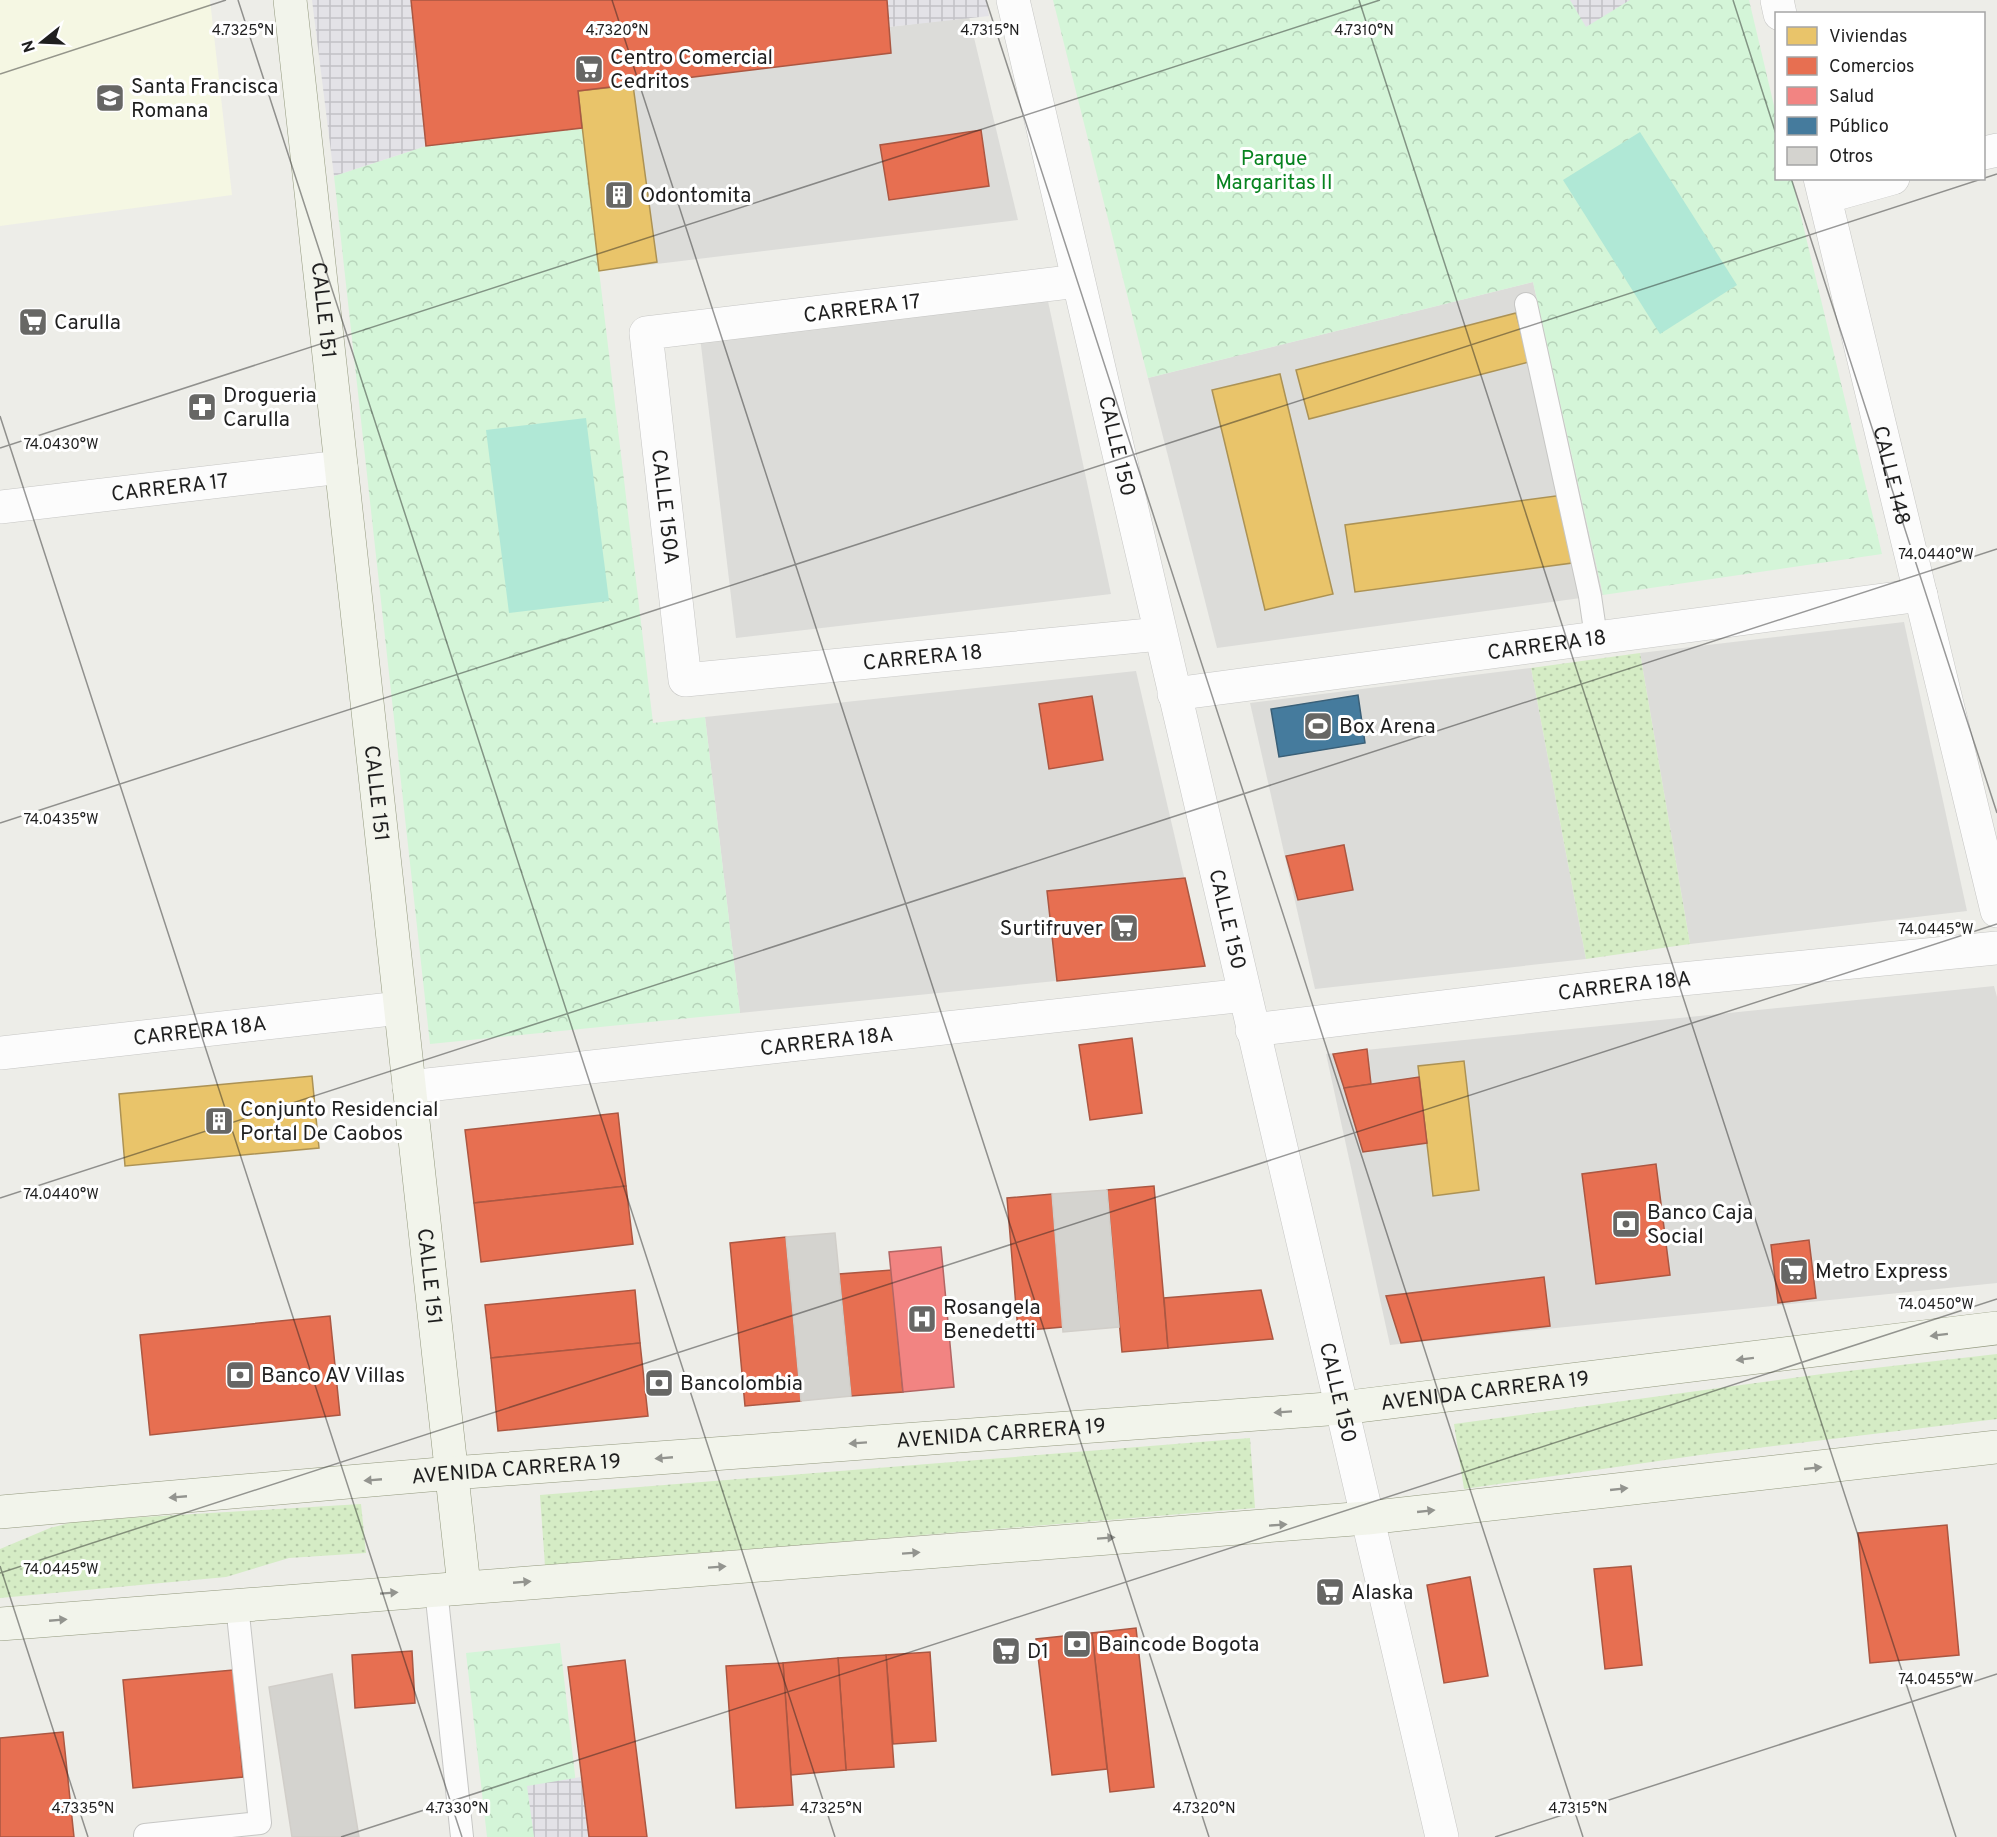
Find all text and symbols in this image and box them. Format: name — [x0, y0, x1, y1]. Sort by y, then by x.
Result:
north arrow — [12, 12, 72, 72]
legend — [1775, 12, 1985, 180]
text: 4.7325°N — [212, 22, 274, 41]
text: 4.7320°N — [585, 22, 649, 41]
text: 4.7315°N — [960, 22, 1020, 41]
text: 4.7310°N — [1334, 22, 1394, 41]
text: Viviendas — [1829, 26, 1907, 49]
text: N — [18, 37, 41, 55]
place label: Centro Comercial Cedritos — [610, 45, 773, 96]
supermarket icon: Centro Comercial Cedritos — [573, 53, 605, 85]
text: Comercios — [1829, 56, 1915, 79]
place label: Santa Francisca Romana — [131, 74, 278, 125]
school or university icon: Santa Francisca Romana — [94, 82, 126, 114]
text: Salud — [1829, 86, 1874, 109]
text: Público — [1829, 116, 1889, 139]
park label: Parque Margaritas II — [1215, 146, 1333, 197]
text: Otros — [1829, 146, 1873, 169]
building icon: Odontomita — [603, 179, 635, 211]
place label: Odontomita — [640, 183, 751, 210]
street label: CALLE 151 — [304, 261, 341, 360]
street label: CARRERA 17 — [802, 289, 922, 330]
supermarket icon: Carulla — [17, 306, 49, 338]
place label: Carulla — [54, 310, 121, 337]
place label: Drogueria Carulla — [223, 383, 317, 434]
pharmacy icon: Drogueria Carulla — [186, 391, 218, 423]
street label: CALLE 150 — [1091, 393, 1140, 499]
street label: CALLE 148 — [1865, 423, 1915, 528]
text: 74.0430°W — [23, 436, 99, 455]
street label: CALLE 150A — [644, 448, 684, 566]
street label: CARRERA 17 — [110, 468, 230, 509]
text: 74.0440°W — [1898, 546, 1974, 565]
street label: CARRERA 18 — [1486, 625, 1608, 667]
street label: CARRERA 18 — [862, 639, 984, 678]
sports icon: Box Arena — [1302, 710, 1334, 742]
place label: Box Arena — [1339, 714, 1436, 741]
street label: CALLE 151 — [357, 744, 394, 843]
text: 74.0435°W — [23, 811, 99, 830]
street label: CALLE 150 — [1201, 867, 1251, 973]
supermarket icon: Surtifruver — [1108, 912, 1140, 944]
place label: Surtifruver — [1000, 916, 1103, 943]
text: 74.0445°W — [1898, 921, 1974, 940]
street label: CARRERA 18A — [1556, 966, 1692, 1008]
street label: CARRERA 18A — [132, 1011, 268, 1053]
street label: CARRERA 18A — [759, 1022, 895, 1063]
place label: Conjunto Residencial Portal De Caobos — [240, 1097, 439, 1148]
building icon: Conjunto Residencial Portal De Caobos — [203, 1105, 235, 1137]
text: 74.0440°W — [23, 1186, 99, 1205]
place label: Banco Caja Social — [1647, 1200, 1753, 1251]
bank icon: Banco Caja Social — [1610, 1208, 1642, 1240]
street label: CALLE 151 — [410, 1227, 447, 1326]
supermarket icon: Metro Express — [1778, 1255, 1810, 1287]
place label: Metro Express — [1815, 1259, 1948, 1286]
place label: Rosangela Benedetti — [943, 1295, 1041, 1346]
text: 74.0450°W — [1898, 1296, 1974, 1315]
hospital icon: Rosangela Benedetti — [906, 1303, 938, 1335]
one-way arrow — [1929, 1331, 1948, 1340]
street label: CALLE 150 — [1312, 1340, 1362, 1446]
one-way arrow — [1736, 1354, 1755, 1364]
bank icon: Banco AV Villas — [224, 1359, 256, 1391]
place label: Banco AV Villas — [261, 1363, 405, 1390]
street label: AVENIDA CARRERA 19 — [1379, 1366, 1591, 1418]
bank icon: Bancolombia — [643, 1367, 675, 1399]
place label: Bancolombia — [680, 1371, 803, 1398]
one-way arrow — [1274, 1408, 1293, 1417]
street label: AVENIDA CARRERA 19 — [895, 1413, 1107, 1455]
one-way arrow — [849, 1439, 868, 1448]
street label: AVENIDA CARRERA 19 — [410, 1449, 622, 1491]
one-way arrow — [654, 1453, 673, 1463]
one-way arrow — [1804, 1463, 1823, 1473]
one-way arrow — [363, 1475, 382, 1485]
one-way arrow — [1610, 1485, 1629, 1494]
one-way arrow — [169, 1492, 188, 1502]
one-way arrow — [1416, 1506, 1435, 1516]
one-way arrow — [1268, 1520, 1287, 1529]
one-way arrow — [1096, 1533, 1115, 1543]
one-way arrow — [902, 1548, 921, 1557]
text: 74.0445°W — [23, 1561, 99, 1580]
one-way arrow — [707, 1562, 726, 1572]
supermarket icon: Alaska — [1314, 1576, 1346, 1608]
one-way arrow — [513, 1577, 532, 1587]
place label: Alaska — [1351, 1580, 1413, 1607]
one-way arrow — [380, 1588, 399, 1598]
one-way arrow — [49, 1615, 68, 1625]
bank icon: Baincode Bogota — [1061, 1628, 1093, 1660]
place label: Baincode Bogota — [1098, 1632, 1259, 1659]
supermarket icon: D1 — [990, 1635, 1022, 1667]
place label: D1 — [1027, 1639, 1049, 1666]
text: 74.0455°W — [1898, 1671, 1974, 1690]
text: 4.7335°N — [52, 1800, 114, 1819]
text: 4.7330°N — [425, 1800, 489, 1819]
text: 4.7325°N — [800, 1800, 862, 1819]
text: 4.7320°N — [1172, 1800, 1236, 1819]
text: 4.7315°N — [1548, 1800, 1608, 1819]

